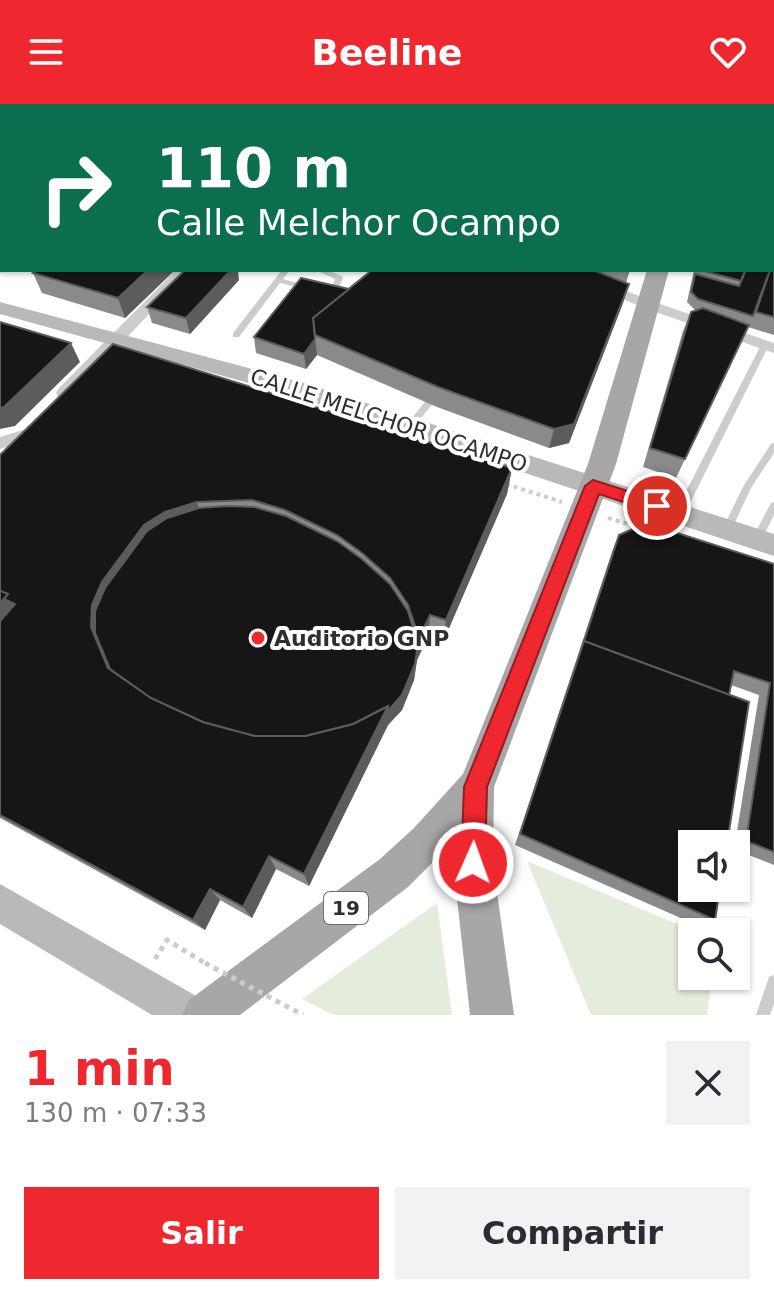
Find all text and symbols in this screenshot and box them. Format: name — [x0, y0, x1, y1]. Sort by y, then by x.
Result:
icon: menu — [24, 30, 68, 74]
icon: heart — [706, 30, 750, 74]
text: Beeline — [312, 32, 463, 73]
text: 110 m — [156, 135, 351, 200]
icon: right — [24, 136, 128, 240]
text: Calle Melchor Ocampo — [156, 202, 561, 243]
street label: CALLE MELCHOR OCAMPO — [247, 364, 530, 477]
pin — [623, 472, 691, 540]
icon: arrive — [635, 484, 679, 528]
place label: Auditorio GNP — [274, 626, 449, 651]
marker: Auditorio GNP — [249, 629, 267, 647]
position arrow — [431, 821, 515, 905]
map controls — [678, 830, 750, 990]
button: sound — [678, 830, 750, 902]
road number: 19 — [324, 892, 368, 924]
button: search — [678, 918, 750, 990]
text: 1 min — [24, 1040, 175, 1096]
button: close — [666, 1041, 750, 1125]
text: 130 m · 07:33 — [24, 1098, 207, 1128]
button: Salir — [24, 1187, 379, 1279]
button: Compartir — [395, 1187, 750, 1279]

